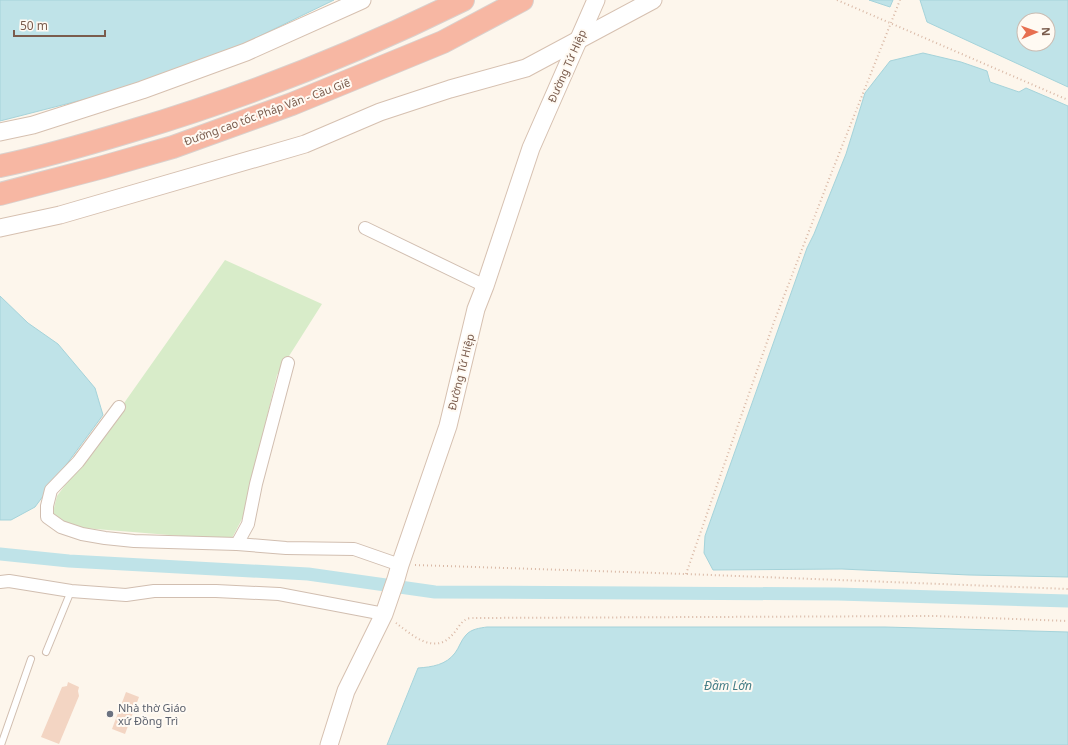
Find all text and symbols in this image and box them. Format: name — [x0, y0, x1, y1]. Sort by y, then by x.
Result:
scale bar — [14, 12, 105, 38]
north arrow — [1016, 12, 1056, 52]
text: 50 m — [20, 17, 48, 34]
street label: Đường Tứ Hiệp — [544, 27, 589, 105]
text: N — [1039, 27, 1054, 36]
street label: Đường cao tốc Pháp Vân - Cầu Giẽ — [182, 74, 352, 149]
street label: Đường Tứ Hiệp — [444, 332, 477, 412]
water label: Đầm Lớn — [704, 677, 752, 694]
place label: Nhà thờ Giáo xứ Đồng Trì — [118, 700, 187, 728]
marker: Nhà thờ Giáo xứ Đồng Trì — [105, 709, 115, 719]

